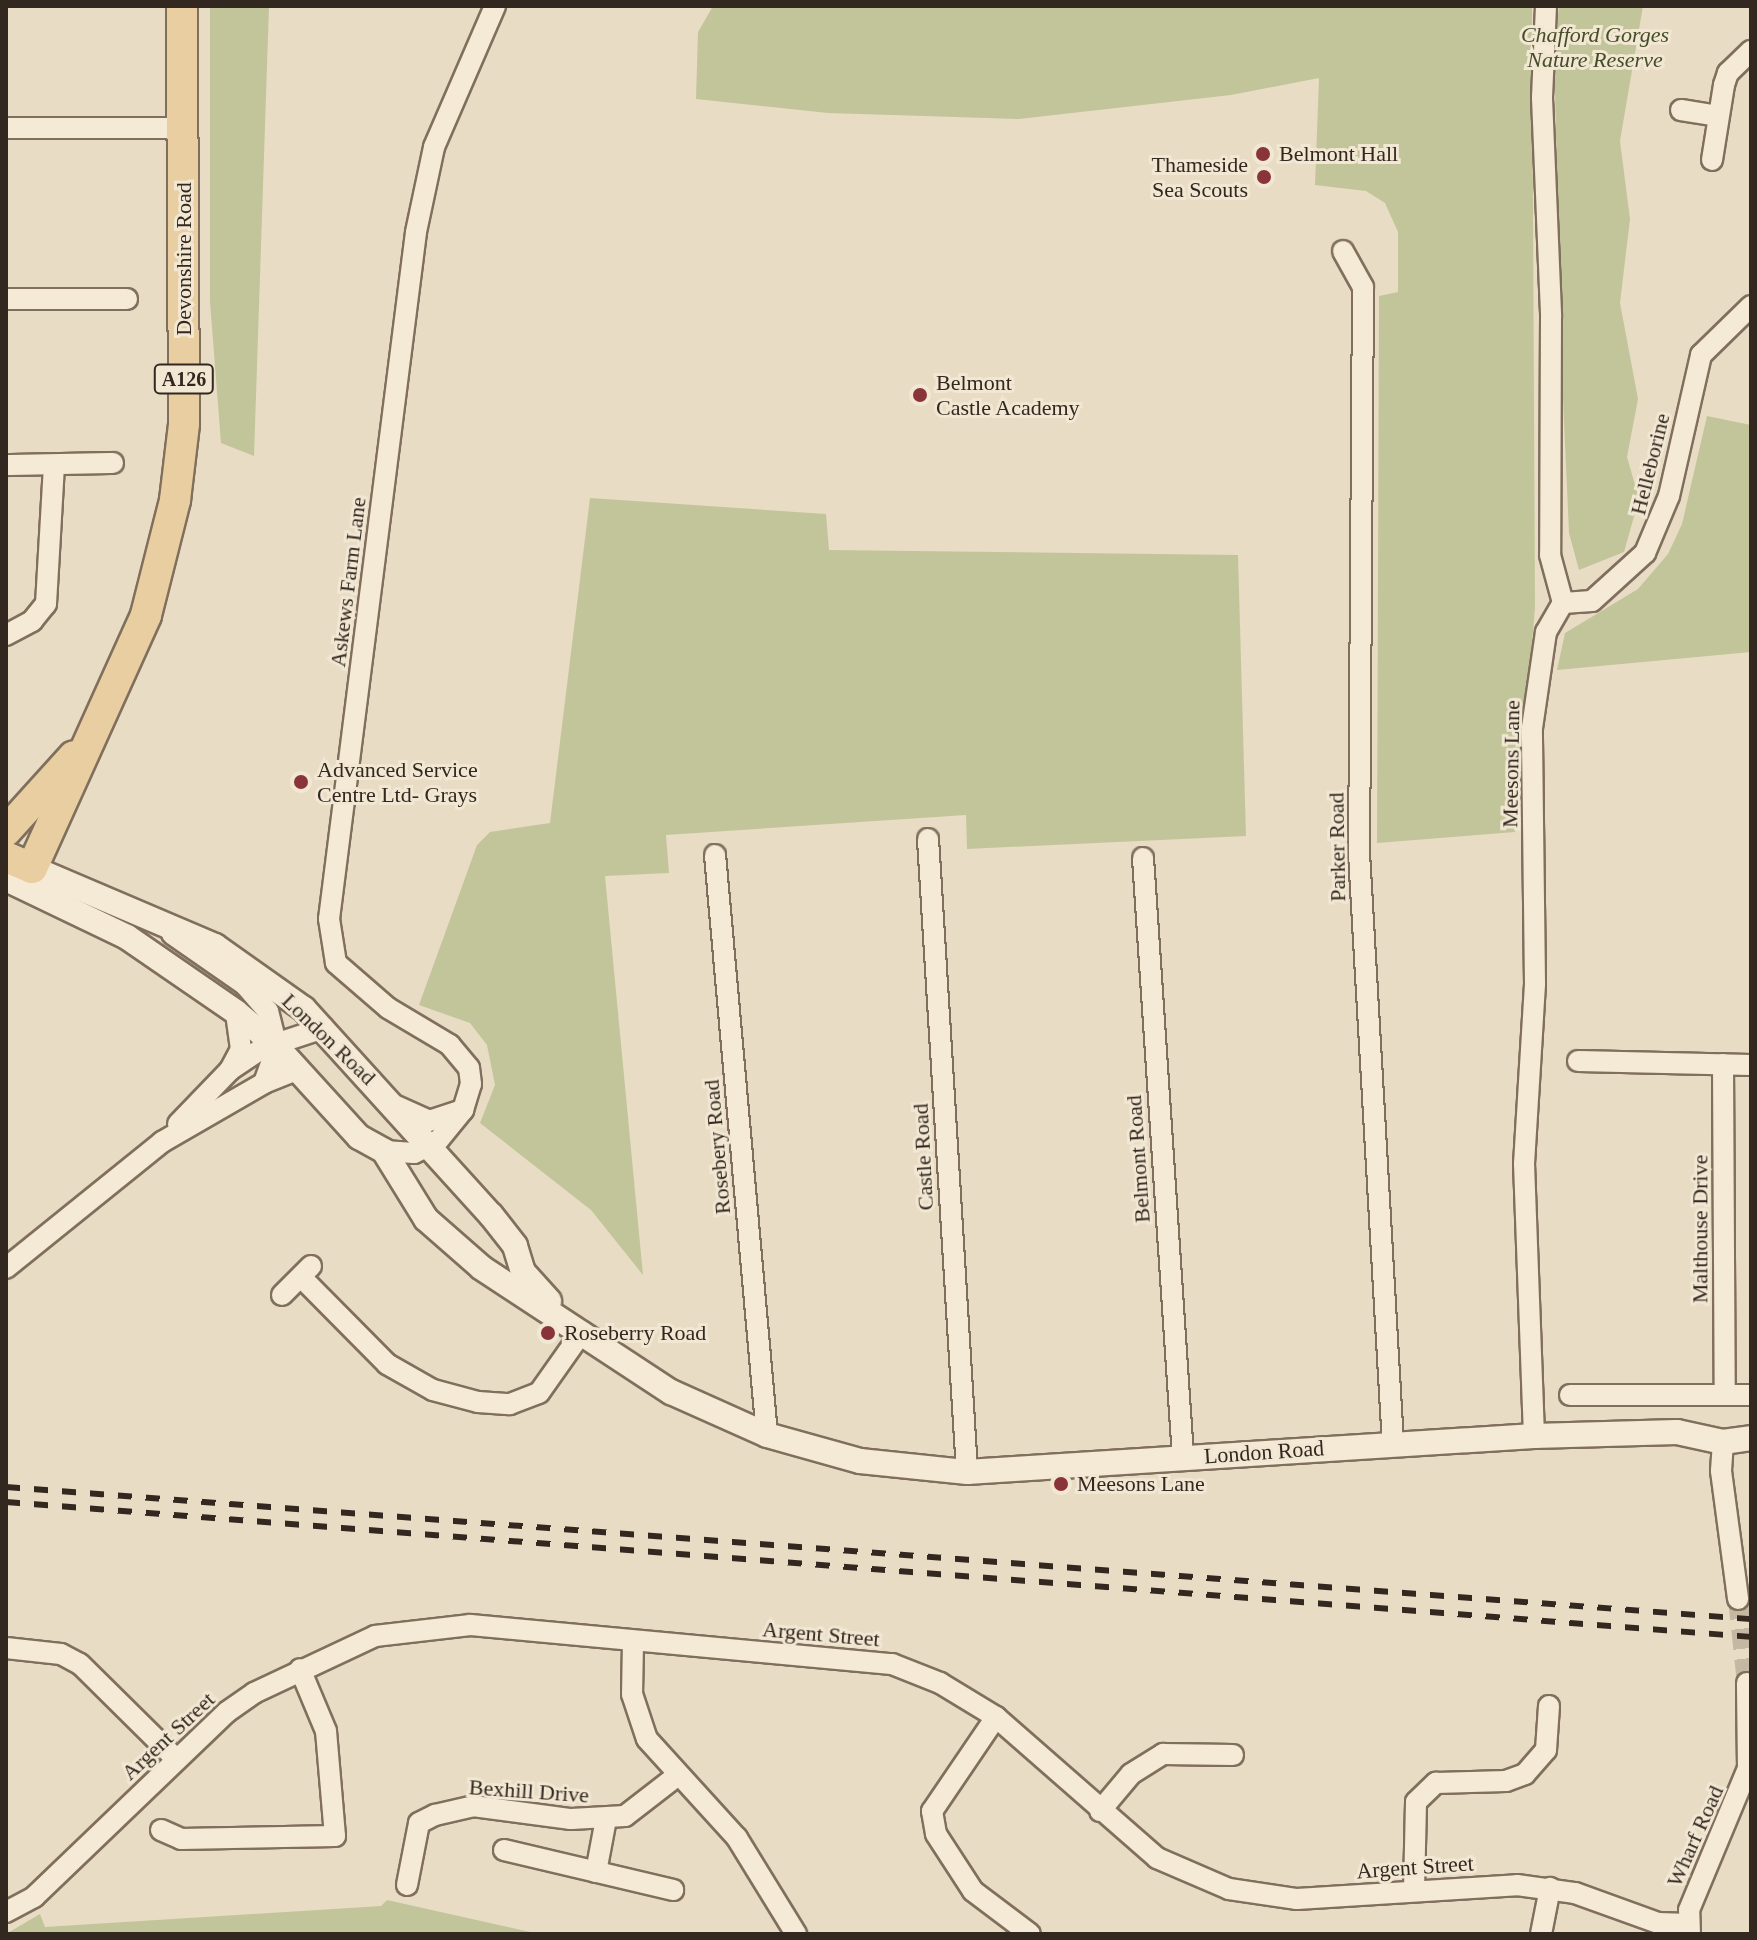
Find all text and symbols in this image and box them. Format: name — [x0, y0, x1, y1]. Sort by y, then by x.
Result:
park label: Chafford Gorges Nature Reserve — [1521, 21, 1669, 72]
place label: Belmont Hall — [1279, 141, 1398, 167]
marker: Belmont Hall — [1254, 145, 1272, 163]
place label: Thameside Sea Scouts — [1151, 151, 1248, 202]
marker: Thameside Sea Scouts — [1255, 168, 1273, 186]
street label: Devonshire Road — [171, 182, 197, 336]
road number: A126 — [152, 363, 216, 395]
place label: Belmont Castle Academy — [936, 369, 1081, 420]
marker: Belmont Castle Academy — [911, 386, 929, 404]
street label: Helleborine — [1625, 410, 1675, 518]
street label: Askews Farm Lane — [324, 495, 372, 669]
street label: Meesons Lane — [1497, 700, 1525, 828]
place label: Advanced Service Centre Ltd- Grays — [317, 756, 478, 808]
marker: Advanced Service Centre Ltd- Grays — [292, 773, 310, 791]
street label: Parker Road — [1323, 792, 1351, 902]
street label: London Road — [277, 988, 381, 1090]
street label: Rosebery Road — [698, 1079, 736, 1215]
street label: Belmont Road — [1120, 1094, 1156, 1224]
street label: Castle Road — [907, 1103, 939, 1211]
street label: Malthouse Drive — [1687, 1155, 1713, 1303]
place label: Roseberry Road — [564, 1320, 706, 1346]
marker: Roseberry Road — [539, 1324, 557, 1342]
street label: London Road — [1203, 1435, 1325, 1469]
place label: Meesons Lane — [1077, 1471, 1205, 1497]
marker: Meesons Lane — [1052, 1475, 1070, 1493]
street label: Argent Street — [761, 1616, 881, 1652]
street label: Argent Street — [116, 1686, 220, 1786]
street label: Bexhill Drive — [468, 1774, 590, 1808]
street label: Wharf Road — [1661, 1781, 1729, 1891]
street label: Argent Street — [1355, 1850, 1475, 1884]

